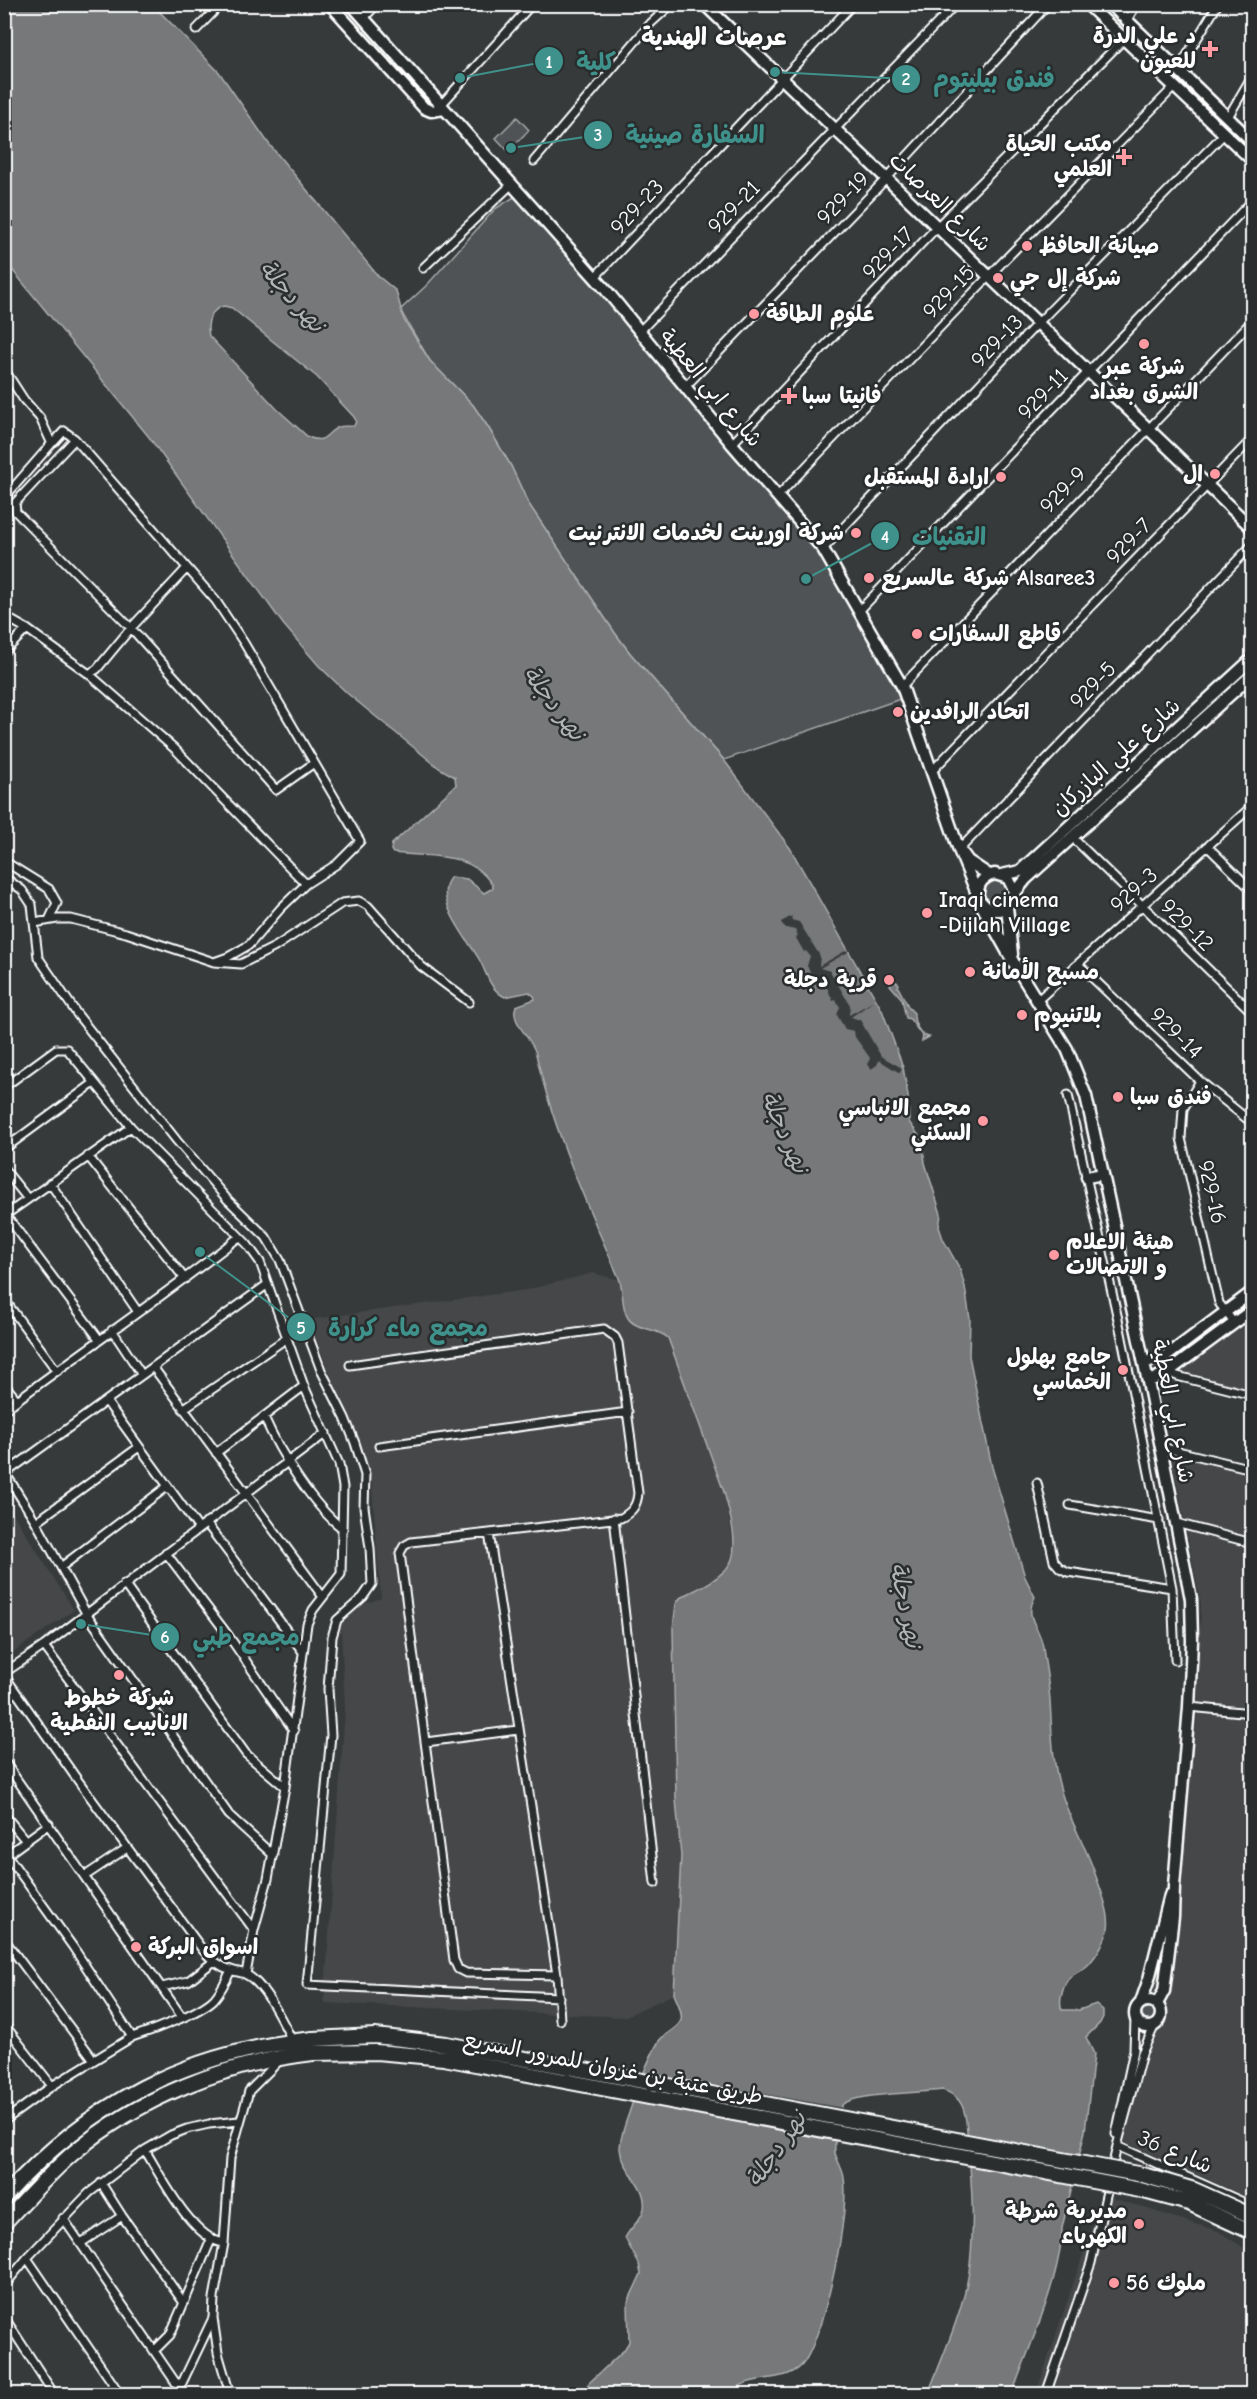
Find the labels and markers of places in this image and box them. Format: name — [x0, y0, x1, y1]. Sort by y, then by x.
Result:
place label: د علي الدرة للعيون — [1093, 23, 1196, 75]
callout: كلية — [534, 40, 628, 82]
marker: د علي الدرة للعيون — [1201, 40, 1219, 58]
callout: فندق بيليتوم — [891, 58, 1066, 100]
callout: السفارة صينية — [583, 114, 777, 156]
place label: مكتب الحياة العلمي — [1005, 131, 1112, 188]
marker: مكتب الحياة العلمي — [1117, 150, 1131, 164]
place label: صيانة الحافظ — [1039, 233, 1159, 259]
marker: صيانة الحافظ — [1020, 239, 1034, 253]
place label: شركة إل جي — [1010, 265, 1121, 297]
marker: شركة إل جي — [991, 271, 1005, 285]
place label: علوم الطاقة — [766, 301, 874, 330]
marker: علوم الطاقة — [747, 307, 761, 321]
marker: شركة عبر الشرق بغداد — [1137, 337, 1151, 351]
place label: شركة عبر الشرق بغداد — [1090, 354, 1198, 405]
place label: فانيتا سبا — [802, 383, 882, 409]
marker: فانيتا سبا — [780, 387, 798, 405]
place label: ال — [1183, 461, 1203, 487]
place label: ارادة المستقبل — [864, 464, 989, 490]
marker: ال — [1208, 467, 1222, 481]
marker: ارادة المستقبل — [994, 470, 1008, 484]
callout: التقنيات — [870, 515, 998, 557]
place label: شركة اورينت لخدمات الانترنيت — [568, 520, 844, 547]
marker: شركة اورينت لخدمات الانترنيت — [849, 526, 863, 540]
place label: شركة عالسريع Alsaree3 — [881, 565, 1095, 593]
marker: شركة عالسريع Alsaree3 — [862, 571, 876, 585]
place label: قاطع السفارات — [929, 621, 1061, 649]
marker: قاطع السفارات — [910, 627, 924, 641]
place label: اتحاد الرافدين — [910, 699, 1029, 725]
marker: اتحاد الرافدين — [891, 705, 905, 719]
place label: Iraqi cinema -Dijlah Village — [939, 887, 1070, 938]
marker: Iraqi cinema -Dijlah Village — [920, 906, 934, 920]
place label: مسبح الأمانة — [982, 957, 1099, 986]
marker: مسبح الأمانة — [963, 965, 977, 979]
place label: قرية دجلة — [784, 967, 877, 993]
marker: قرية دجلة — [882, 973, 896, 987]
place label: بلاتنيوم — [1034, 1002, 1102, 1031]
marker: بلاتنيوم — [1015, 1008, 1029, 1022]
place label: فندق سبا — [1130, 1084, 1212, 1110]
marker: فندق سبا — [1111, 1090, 1125, 1104]
place label: مجمع الانباسي السكني — [839, 1095, 971, 1152]
marker: مجمع الانباسي السكني — [976, 1114, 990, 1128]
place label: هيئة الاعلام و الاتصالات — [1066, 1229, 1174, 1280]
marker: هيئة الاعلام و الاتصالات — [1047, 1248, 1061, 1262]
callout: مجمع ماء كرارة — [286, 1306, 500, 1348]
place label: جامع بهلول الخماسي — [1007, 1344, 1111, 1401]
marker: جامع بهلول الخماسي — [1116, 1363, 1130, 1377]
callout: مجمع طبي — [150, 1616, 311, 1658]
marker: شركة خطوط الانابيب النفطية — [112, 1668, 126, 1682]
place label: شركة خطوط الانابيب النفطية — [50, 1685, 188, 1736]
place label: اسواق البركة — [148, 1934, 258, 1960]
marker: اسواق البركة — [129, 1940, 143, 1954]
place label: مديرية شرطة الكهرباء — [1005, 2198, 1127, 2249]
marker: مديرية شرطة الكهرباء — [1132, 2217, 1146, 2231]
place label: ملوك 56 — [1126, 2270, 1206, 2297]
marker: ملوك 56 — [1107, 2276, 1121, 2290]

